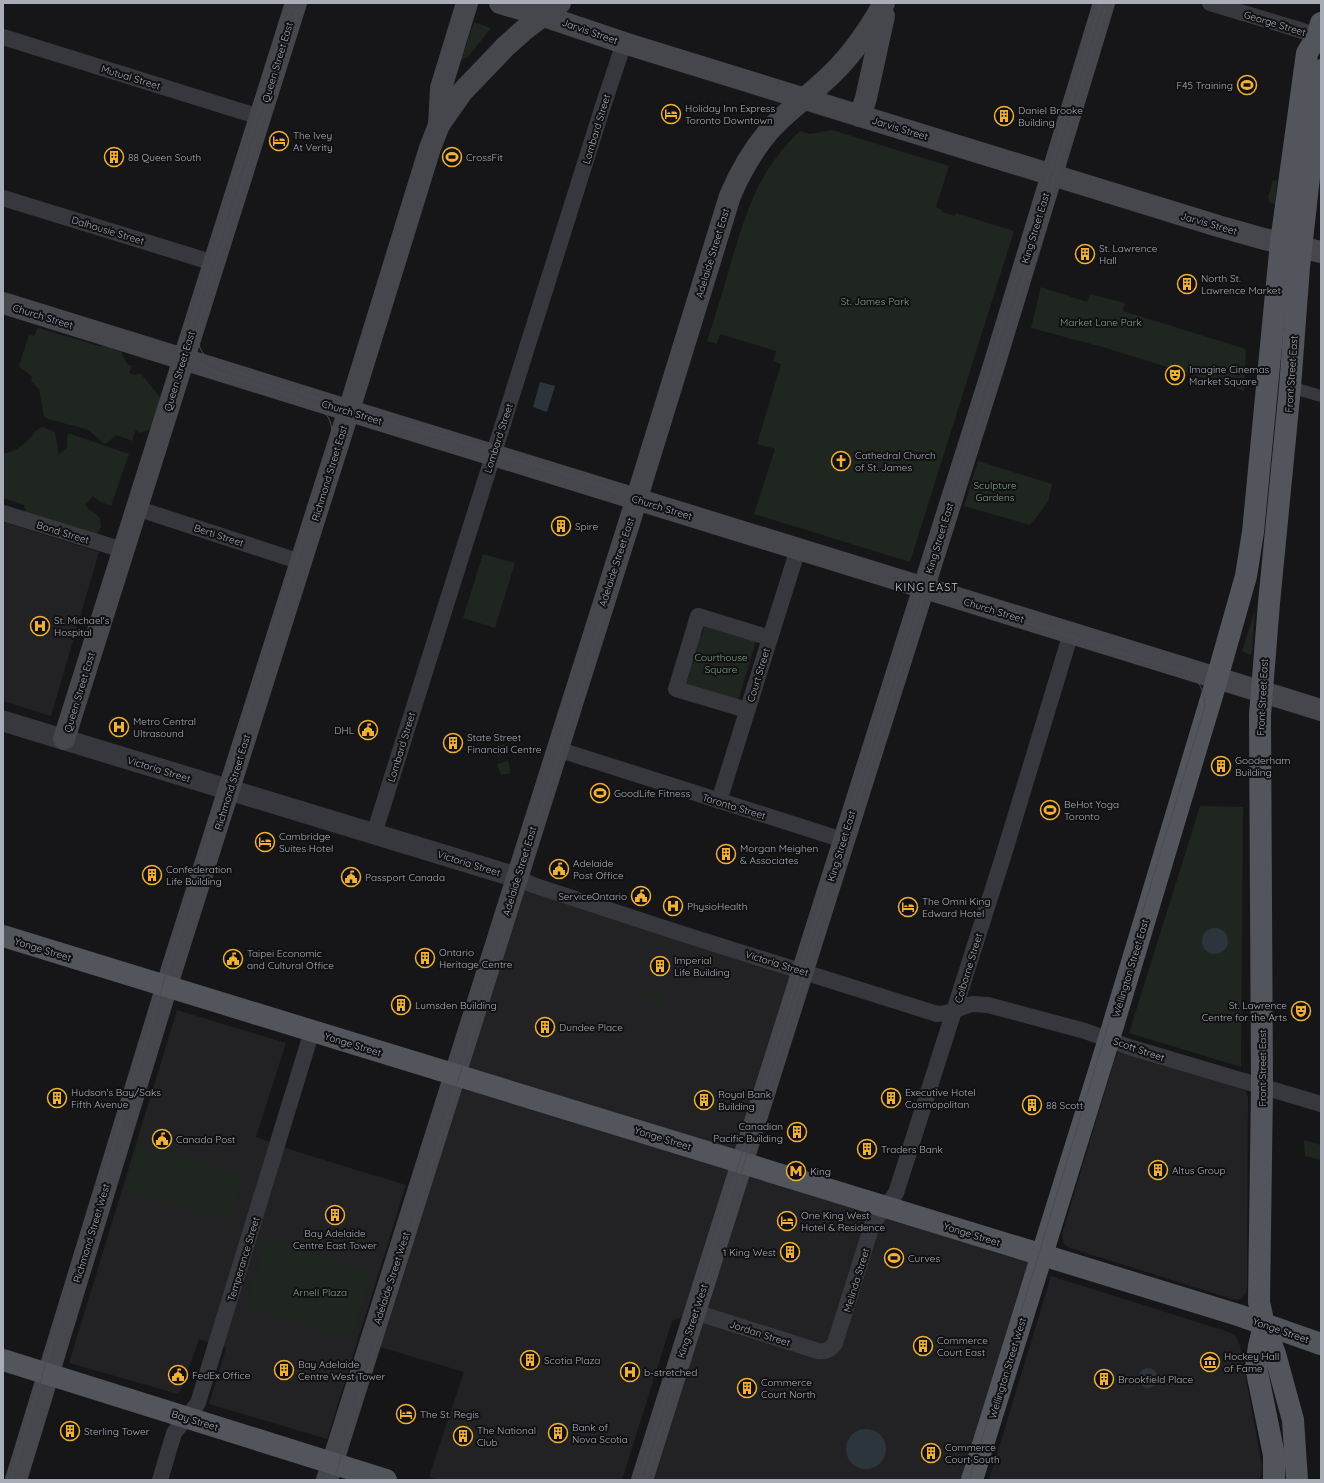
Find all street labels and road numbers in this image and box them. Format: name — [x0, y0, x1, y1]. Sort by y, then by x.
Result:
street label: George Street — [1242, 8, 1308, 39]
street label: Jarvis Street — [560, 16, 620, 47]
street label: Queen Street East — [259, 20, 296, 104]
street label: Mutual Street — [100, 62, 163, 93]
street label: Lombard Street — [580, 92, 613, 166]
street label: Jarvis Street — [870, 114, 930, 143]
street label: King Street East — [1019, 191, 1053, 265]
street label: Adelaide Street East — [693, 206, 732, 300]
street label: Jarvis Street — [1179, 209, 1239, 238]
street label: Dalhousie Street — [70, 213, 146, 248]
street label: Church Street — [11, 301, 75, 332]
street label: Queen Street East — [161, 329, 198, 413]
street label: Front Street East — [1282, 335, 1301, 413]
street label: Church Street — [320, 397, 384, 428]
street label: Lombard Street — [481, 401, 516, 475]
street label: Richmond Street East — [309, 423, 350, 523]
street label: Church Street — [630, 492, 694, 523]
street label: King Street East — [923, 501, 957, 575]
street label: Adelaide Street East — [596, 515, 637, 608]
street label: Bond Street — [35, 518, 91, 547]
street label: Berti Street — [192, 521, 246, 550]
street label: Church Street — [962, 595, 1026, 626]
street label: Court Street — [744, 646, 773, 704]
street label: Queen Street East — [61, 650, 98, 734]
street label: Front Street East — [1254, 658, 1271, 736]
street label: Lombard Street — [385, 710, 418, 784]
street label: Richmond Street East — [212, 732, 253, 832]
street label: Victoria Street — [126, 754, 193, 785]
street label: Toronto Street — [700, 791, 768, 822]
street label: King Street East — [825, 809, 859, 883]
street label: Adelaide Street East — [500, 824, 539, 918]
street label: Victoria Street — [436, 848, 503, 879]
street label: Wellington Street East — [1109, 917, 1152, 1019]
street label: Colborne Street — [952, 931, 985, 1005]
street label: Yonge Street — [13, 935, 73, 964]
street label: Victoria Street — [744, 948, 811, 979]
street label: Front Street East — [1256, 1029, 1269, 1107]
street label: Yonge Street — [323, 1030, 383, 1059]
street label: Scott Street — [1111, 1035, 1167, 1065]
street label: Yonge Street — [633, 1124, 693, 1153]
street label: Richmond Street West — [70, 1182, 113, 1284]
street label: Temperance Street — [224, 1215, 263, 1303]
street label: Yonge Street — [942, 1220, 1002, 1249]
street label: Adelaide Street West — [370, 1230, 413, 1326]
street label: Melinda Street — [841, 1246, 873, 1314]
street label: King Street West — [674, 1282, 711, 1360]
street label: Wellington Street West — [986, 1315, 1029, 1420]
street label: Yonge Street — [1251, 1315, 1311, 1346]
street label: Jordan Street — [728, 1318, 793, 1350]
street label: Bay Street — [170, 1407, 220, 1434]

